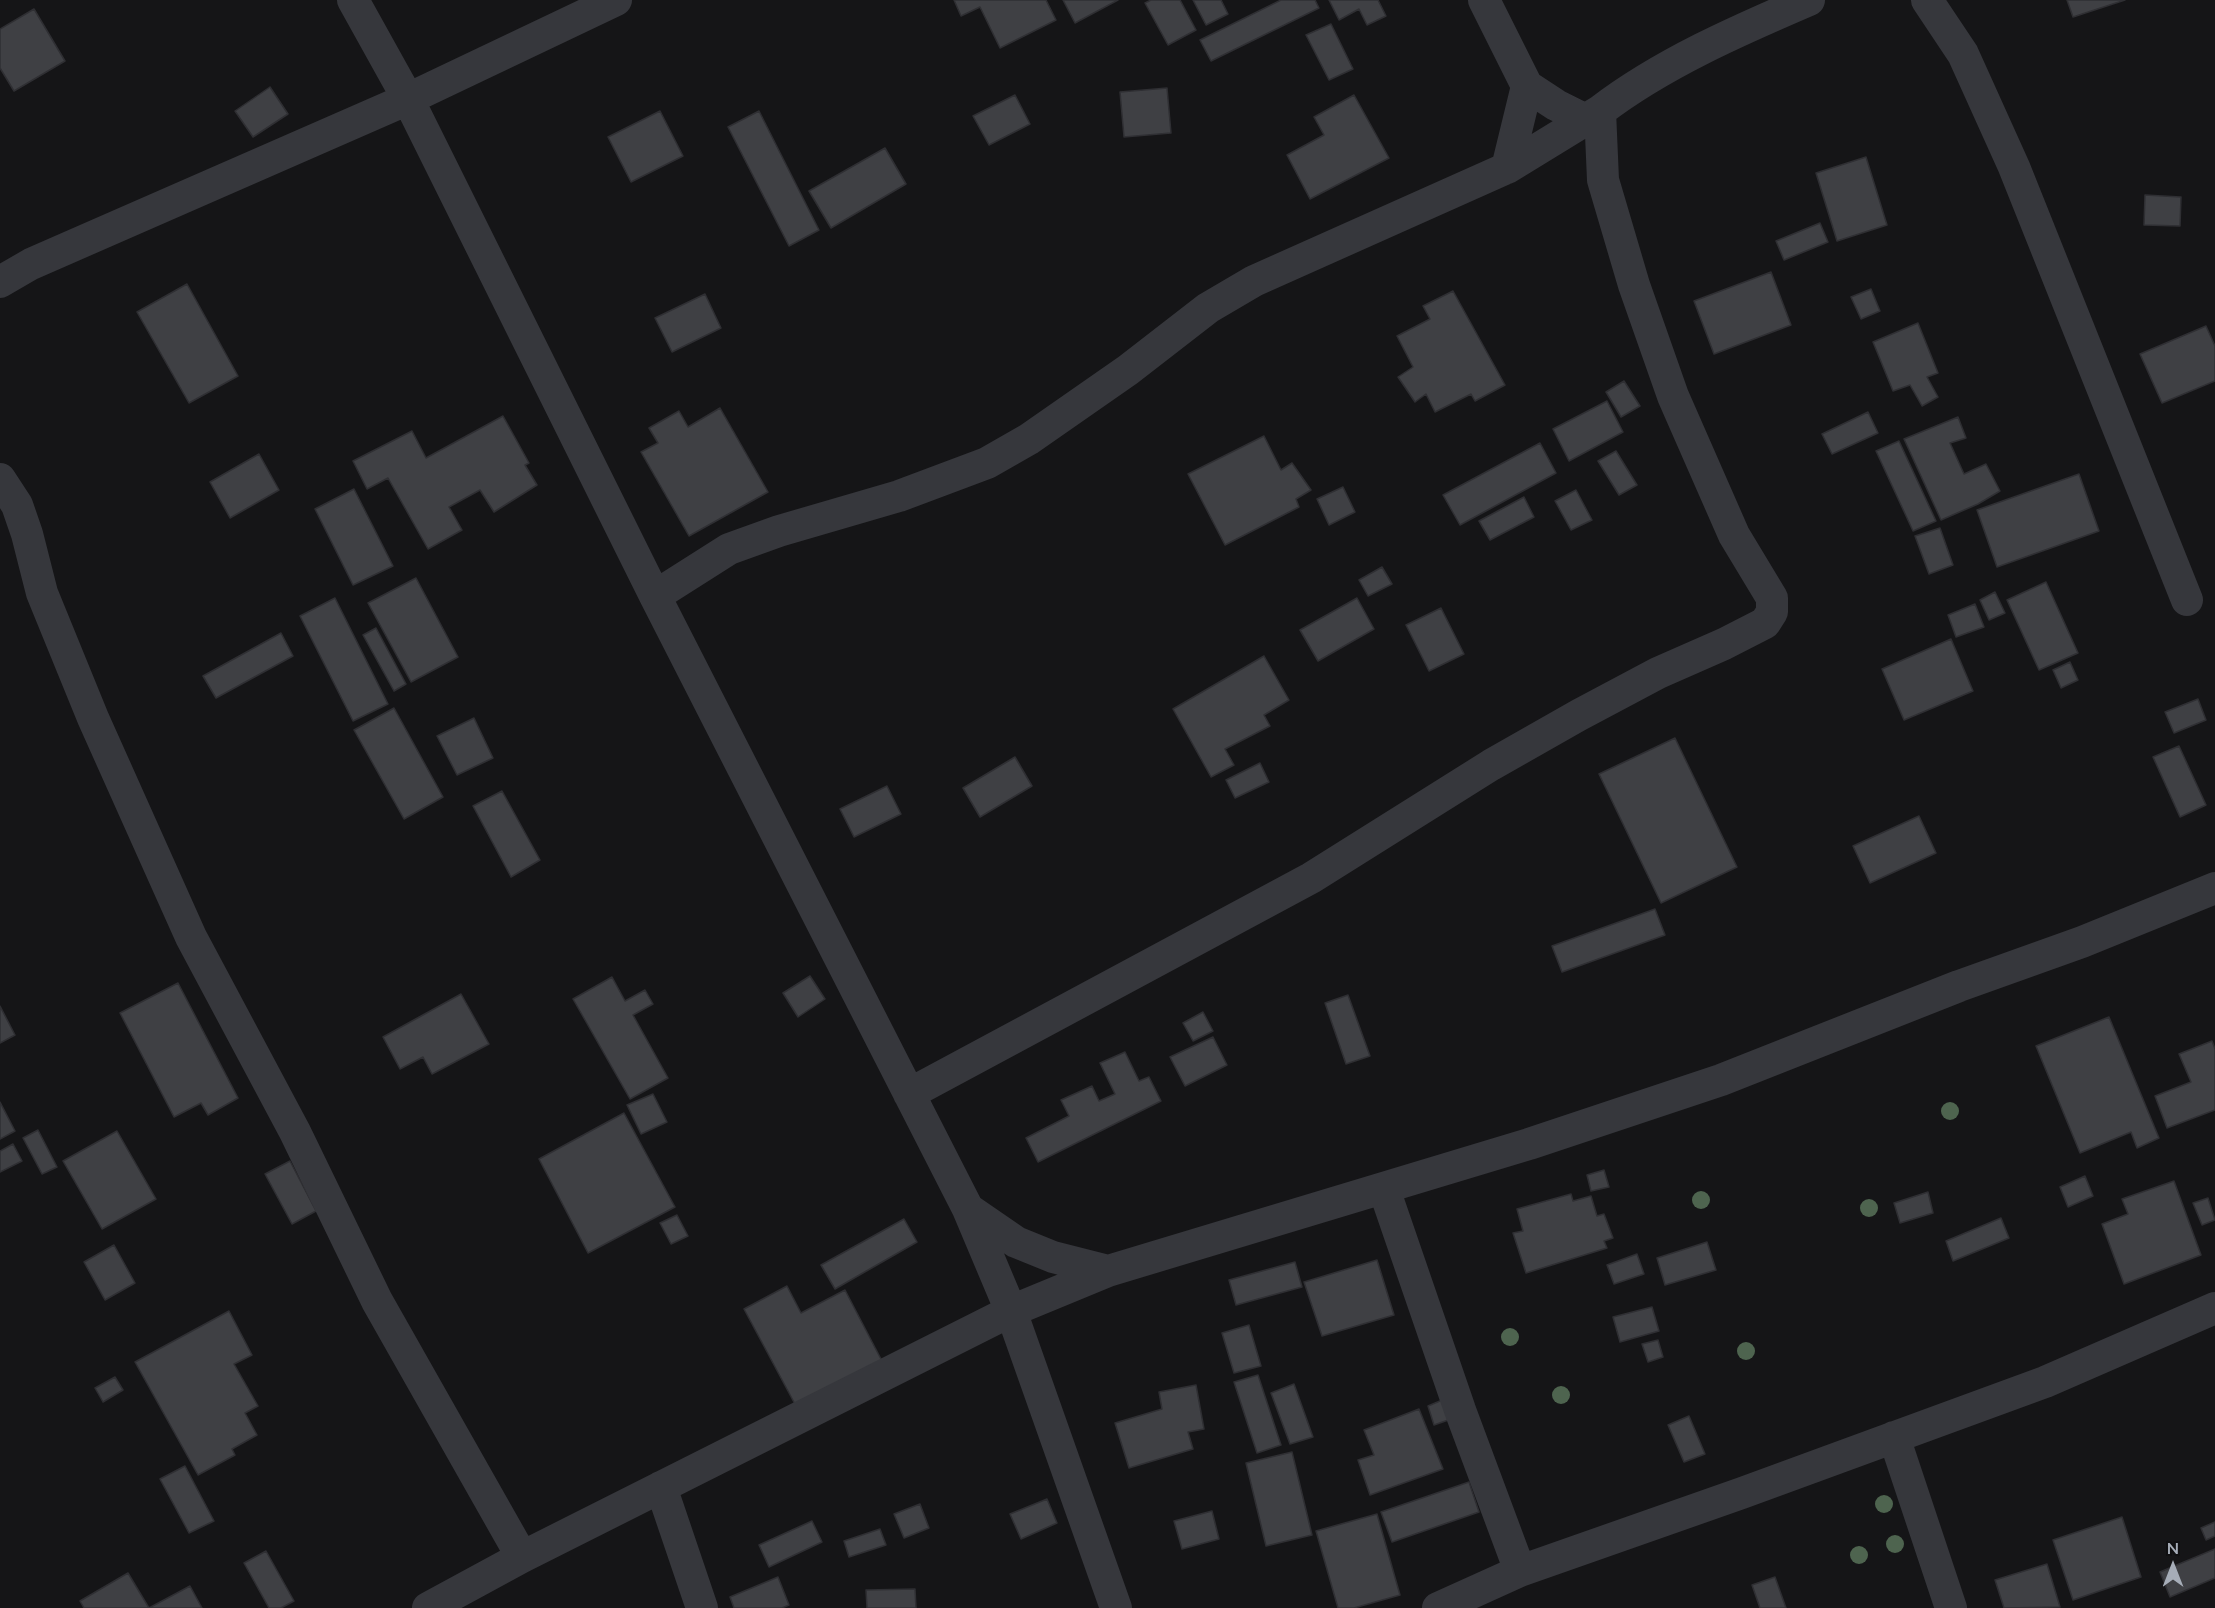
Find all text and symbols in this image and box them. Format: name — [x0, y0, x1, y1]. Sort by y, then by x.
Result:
north arrow — [2143, 1536, 2203, 1596]
text: N — [2167, 1538, 2179, 1557]

